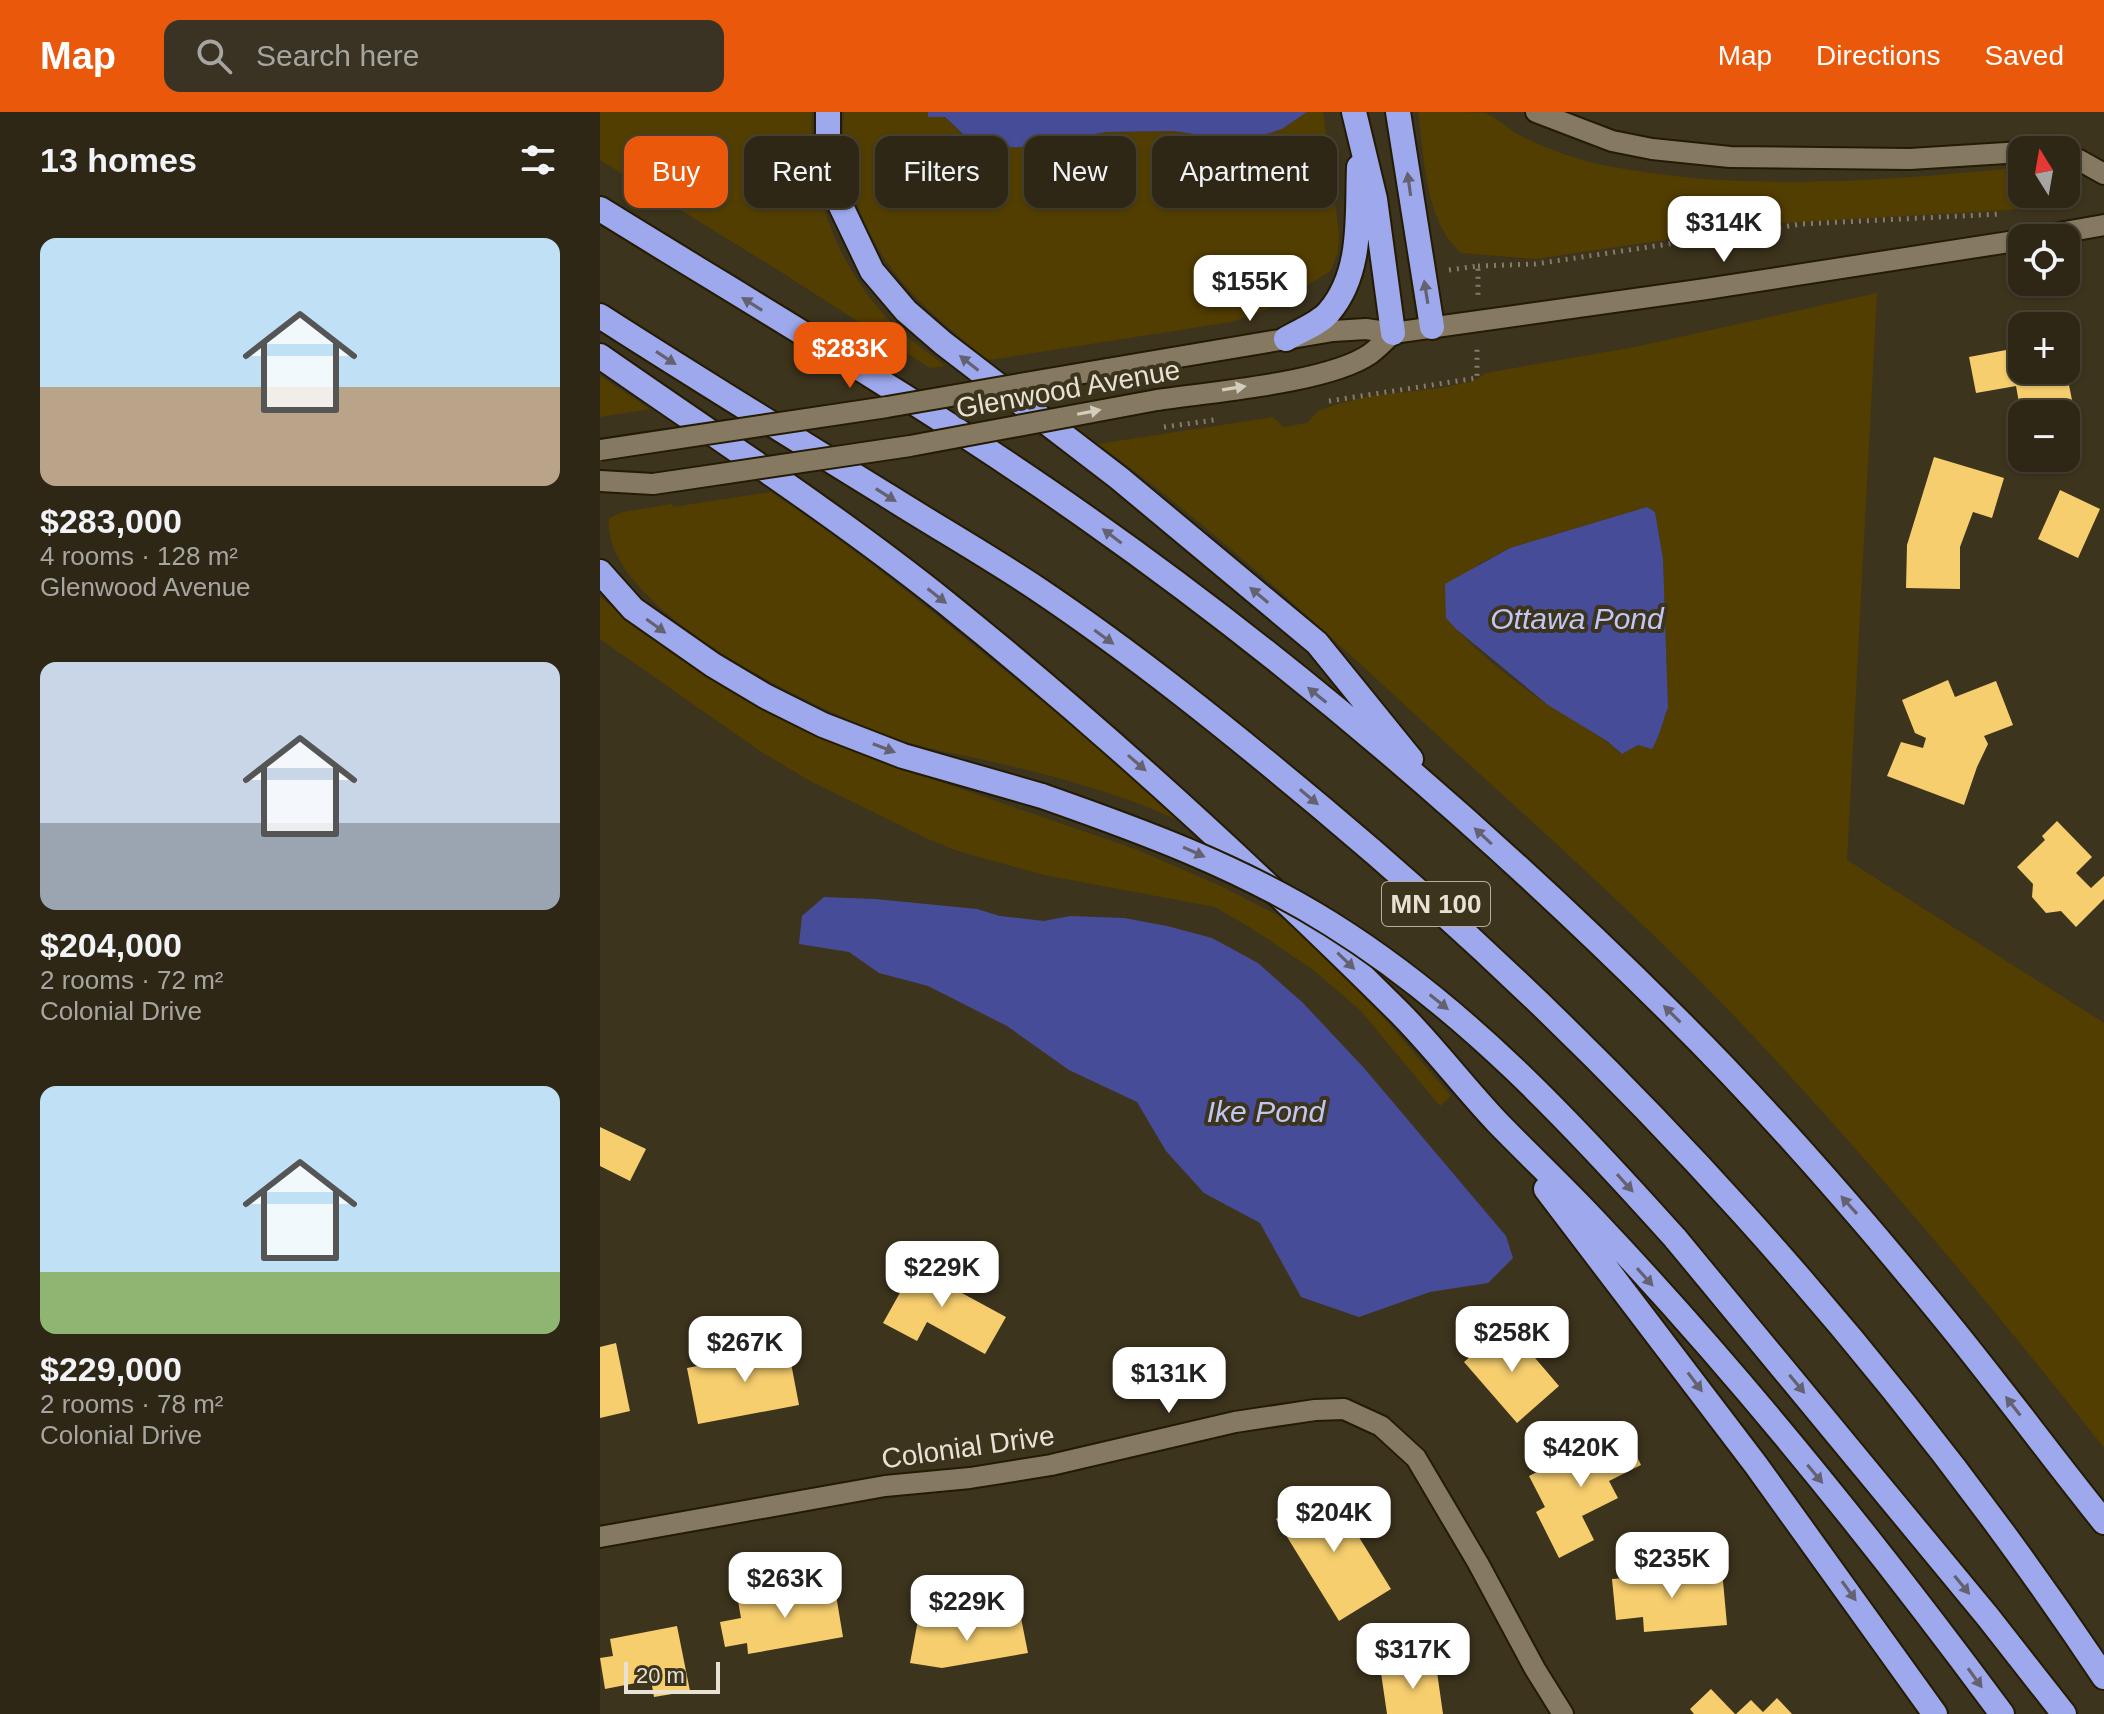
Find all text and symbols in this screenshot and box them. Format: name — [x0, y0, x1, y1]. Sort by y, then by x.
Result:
search box — [164, 20, 724, 92]
icon: search — [192, 34, 236, 78]
text: Map — [40, 35, 116, 77]
text: Search here — [256, 39, 419, 72]
text: Map — [1718, 40, 1772, 71]
text: Directions — [1816, 40, 1941, 71]
text: Saved — [1985, 40, 2064, 71]
chip: Buy — [624, 136, 728, 208]
chip: Rent — [744, 136, 859, 208]
chip: Filters — [875, 136, 1008, 208]
chip: New — [1024, 136, 1136, 208]
chip: Apartment — [1152, 136, 1337, 208]
north arrow — [2008, 136, 2080, 208]
map controls — [2008, 136, 2080, 472]
icon: filters — [516, 138, 560, 182]
text: 13 homes — [40, 141, 197, 179]
one-way arrow — [1402, 171, 1415, 196]
pin: $314K — [1668, 196, 1780, 264]
text: $314K — [1686, 207, 1762, 237]
button: locate — [2008, 224, 2080, 296]
pin: $155K — [1194, 255, 1306, 323]
text: $155K — [1212, 266, 1288, 296]
one-way arrow — [1420, 279, 1432, 304]
icon: home — [228, 290, 372, 434]
one-way arrow — [741, 297, 763, 311]
button: + — [2008, 312, 2080, 384]
pin: $283K — [794, 322, 906, 390]
text: $283K — [812, 333, 888, 363]
one-way arrow — [655, 350, 676, 365]
street label: Glenwood Avenue — [954, 354, 1182, 424]
one-way arrow — [959, 356, 979, 372]
one-way arrow — [1222, 381, 1247, 394]
button: − — [2008, 400, 2080, 472]
one-way arrow — [1077, 405, 1102, 417]
one-way arrow — [875, 488, 897, 502]
text: $283,000 — [40, 502, 182, 540]
one-way arrow — [1101, 529, 1122, 544]
text: 4 rooms · 128 m² — [40, 541, 238, 571]
text: Glenwood Avenue — [40, 572, 251, 602]
one-way arrow — [1250, 587, 1270, 604]
one-way arrow — [927, 588, 947, 604]
water label: Ottawa Pond — [1490, 602, 1665, 635]
one-way arrow — [645, 618, 667, 634]
one-way arrow — [1093, 629, 1115, 645]
one-way arrow — [1307, 687, 1327, 704]
icon: home — [228, 714, 372, 858]
one-way arrow — [872, 742, 896, 755]
one-way arrow — [1126, 754, 1146, 771]
one-way arrow — [1299, 788, 1319, 805]
one-way arrow — [1474, 827, 1493, 845]
one-way arrow — [1182, 846, 1206, 859]
road number: MN 100 — [1382, 882, 1490, 926]
text: $204,000 — [40, 926, 182, 964]
one-way arrow — [1336, 952, 1355, 970]
text: 2 rooms · 72 m² — [40, 965, 224, 995]
one-way arrow — [1429, 993, 1449, 1010]
text: Colonial Drive — [40, 996, 202, 1026]
one-way arrow — [1663, 1005, 1682, 1024]
water label: Ike Pond — [1207, 1095, 1327, 1128]
icon: home — [228, 1138, 372, 1282]
one-way arrow — [1616, 1173, 1634, 1192]
one-way arrow — [1840, 1196, 1858, 1215]
pin: $229K — [886, 1241, 998, 1309]
text: $229K — [904, 1252, 980, 1282]
one-way arrow — [1636, 1268, 1654, 1287]
pin: $258K — [1456, 1306, 1568, 1374]
pin: $267K — [689, 1316, 801, 1384]
text: $258K — [1474, 1317, 1550, 1347]
text: $267K — [707, 1327, 783, 1357]
pin: $131K — [1113, 1347, 1225, 1415]
text: $229,000 — [40, 1350, 182, 1388]
text: $131K — [1131, 1358, 1207, 1388]
one-way arrow — [1686, 1372, 1702, 1392]
one-way arrow — [1788, 1374, 1805, 1395]
text: 2 rooms · 78 m² — [40, 1389, 224, 1419]
one-way arrow — [2005, 1396, 2022, 1417]
text: Colonial Drive — [40, 1420, 202, 1450]
street label: Colonial Drive — [880, 1420, 1056, 1474]
pin: $420K — [1525, 1421, 1637, 1489]
text: $420K — [1543, 1432, 1619, 1462]
one-way arrow — [1806, 1463, 1823, 1483]
pin: $204K — [1278, 1486, 1390, 1554]
text: $204K — [1296, 1497, 1372, 1527]
pin: $235K — [1616, 1532, 1728, 1600]
text: $235K — [1634, 1543, 1710, 1573]
pin: $263K — [729, 1552, 841, 1620]
text: $263K — [747, 1563, 823, 1593]
pin: $229K — [911, 1575, 1023, 1643]
one-way arrow — [1953, 1575, 1970, 1595]
one-way arrow — [1840, 1581, 1856, 1602]
text: $229K — [929, 1586, 1005, 1616]
pin: $317K — [1357, 1623, 1469, 1691]
text: $317K — [1375, 1634, 1451, 1664]
scale bar — [624, 1658, 720, 1694]
text: 20 m — [636, 1663, 685, 1688]
one-way arrow — [1967, 1668, 1983, 1689]

